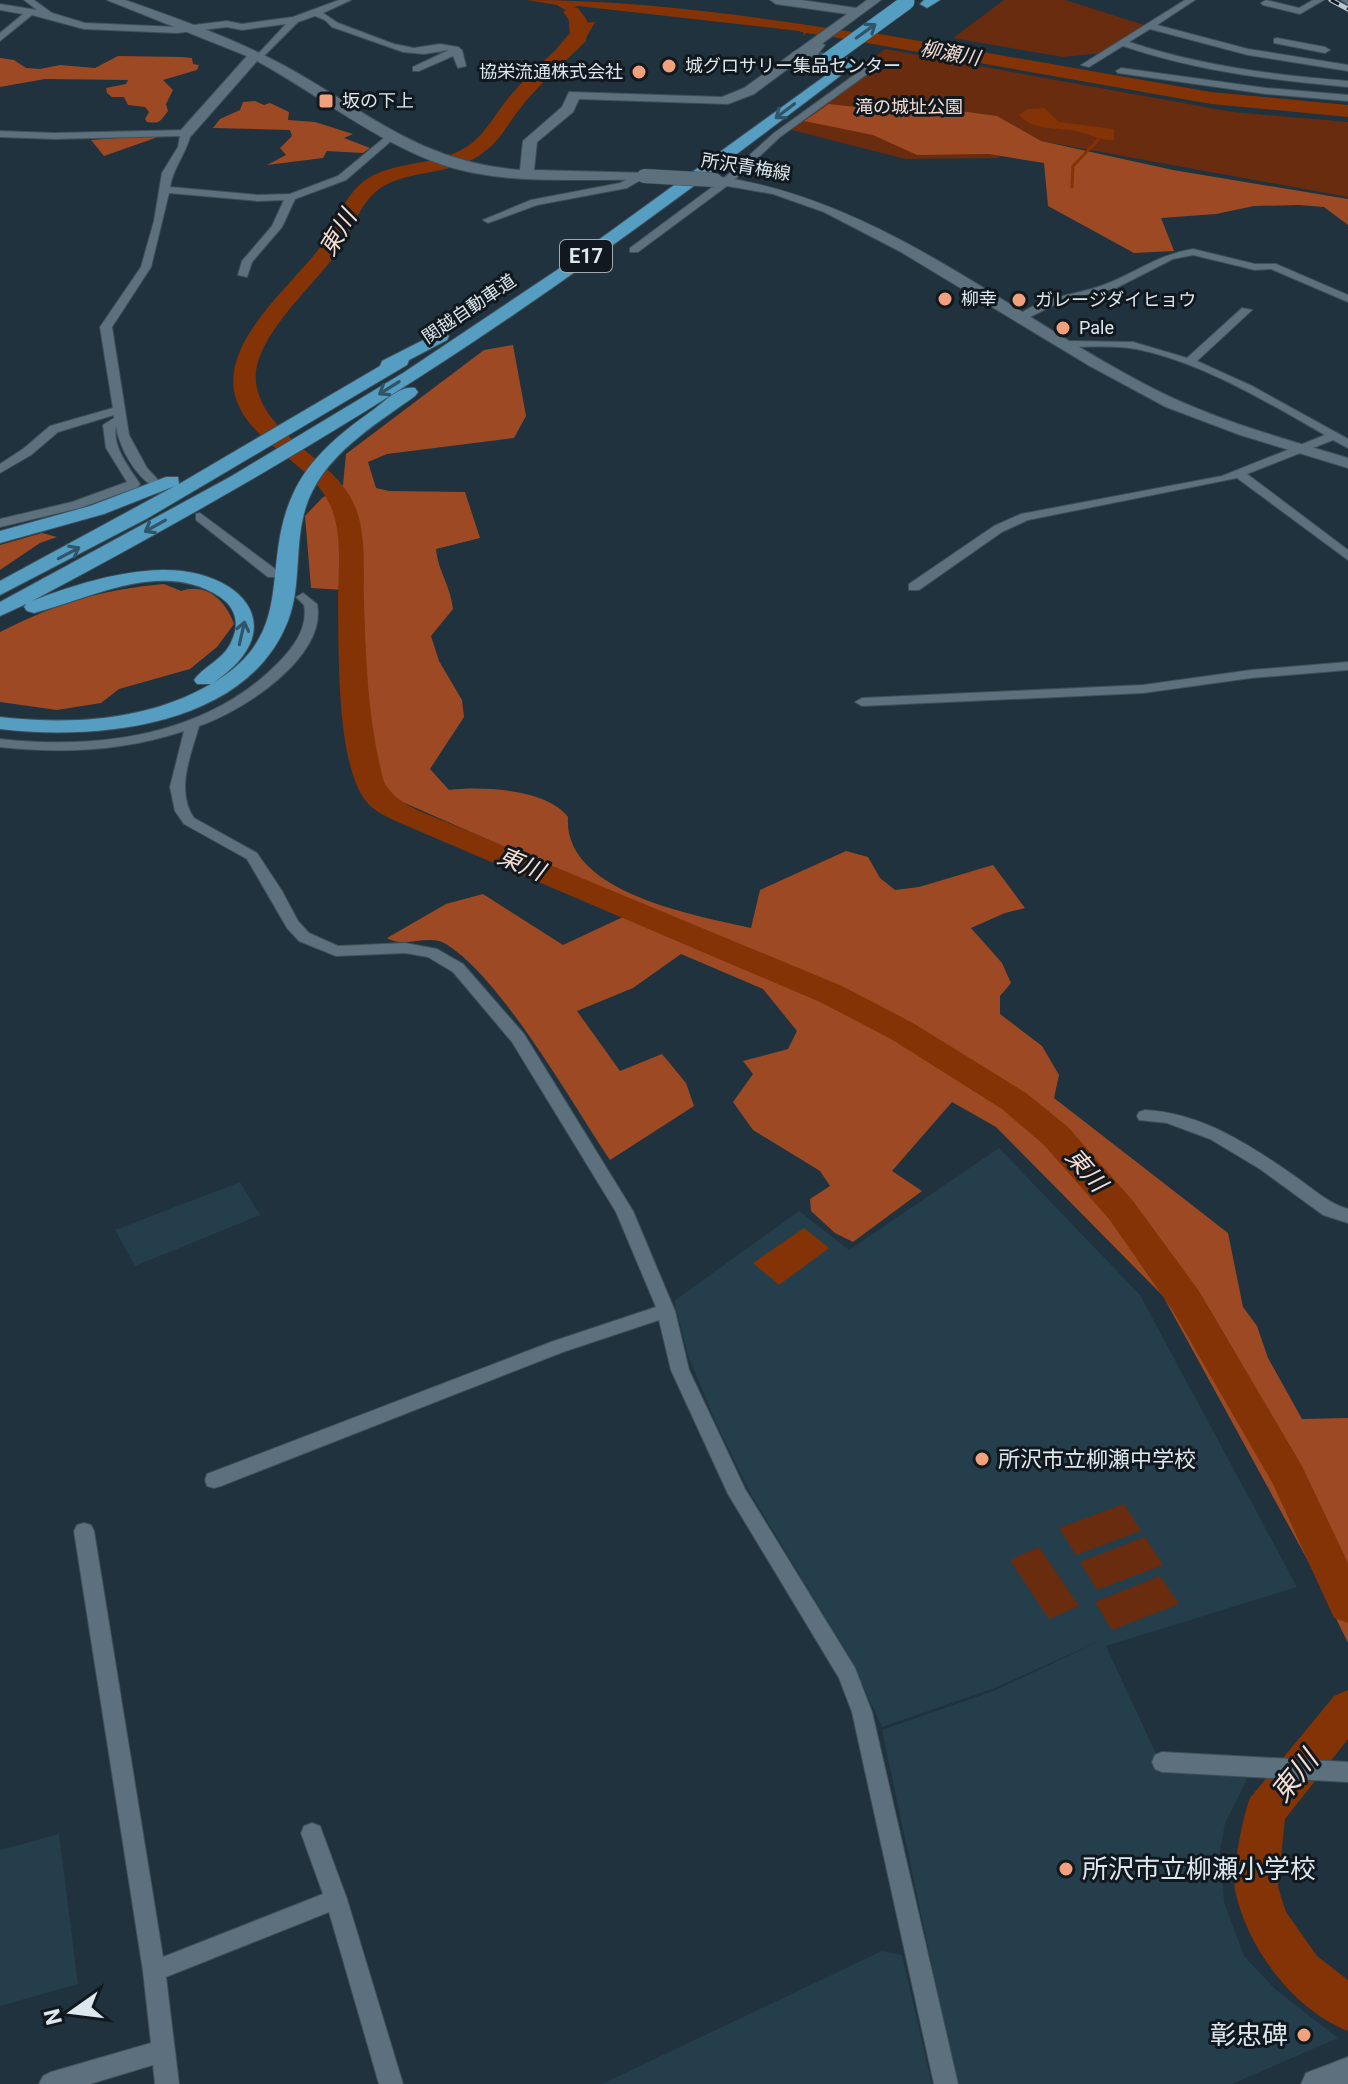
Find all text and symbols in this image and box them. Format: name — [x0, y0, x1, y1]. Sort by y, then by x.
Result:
one-way arrow — [855, 23, 877, 40]
water label: 柳瀬川 — [918, 36, 984, 70]
place label: 城グロサリー集品センター — [685, 55, 901, 76]
marker: 城グロサリー集品センター — [660, 57, 678, 75]
place label: 協栄流通株式会社 — [479, 61, 623, 82]
marker: 協栄流通株式会社 — [630, 63, 648, 81]
place label: 坂の下上 — [342, 90, 414, 111]
marker: 坂の下上 — [317, 92, 335, 110]
park label: 滝の城址公園 — [855, 96, 963, 117]
one-way arrow — [775, 102, 796, 119]
street label: 所沢青梅線 — [700, 149, 792, 184]
water label: 東川 — [314, 203, 364, 261]
road number: E17 — [560, 240, 612, 272]
street label: 関越自動車道 — [418, 270, 519, 347]
place label: 柳幸 — [961, 288, 997, 309]
place label: ガレージダイヒョウ — [1035, 289, 1196, 310]
marker: 柳幸 — [936, 290, 954, 308]
marker: ガレージダイヒョウ — [1010, 291, 1028, 309]
place label: Pale — [1079, 317, 1114, 338]
marker: Pale — [1054, 319, 1072, 337]
one-way arrow — [378, 380, 400, 396]
one-way arrow — [144, 518, 167, 534]
one-way arrow — [57, 544, 80, 560]
one-way arrow — [235, 621, 250, 646]
water label: 東川 — [493, 842, 551, 887]
water label: 東川 — [1060, 1143, 1114, 1200]
place label: 所沢市立柳瀬中学校 — [998, 1447, 1196, 1472]
marker: 所沢市立柳瀬中学校 — [973, 1450, 991, 1468]
water label: 東川 — [1264, 1742, 1327, 1808]
place label: 所沢市立柳瀬小学校 — [1082, 1854, 1316, 1884]
marker: 所沢市立柳瀬小学校 — [1057, 1860, 1075, 1878]
north arrow — [32, 1972, 112, 2052]
text: N — [39, 2006, 67, 2027]
place label: 彰忠碑 — [1210, 2020, 1288, 2050]
marker: 彰忠碑 — [1295, 2026, 1313, 2044]

